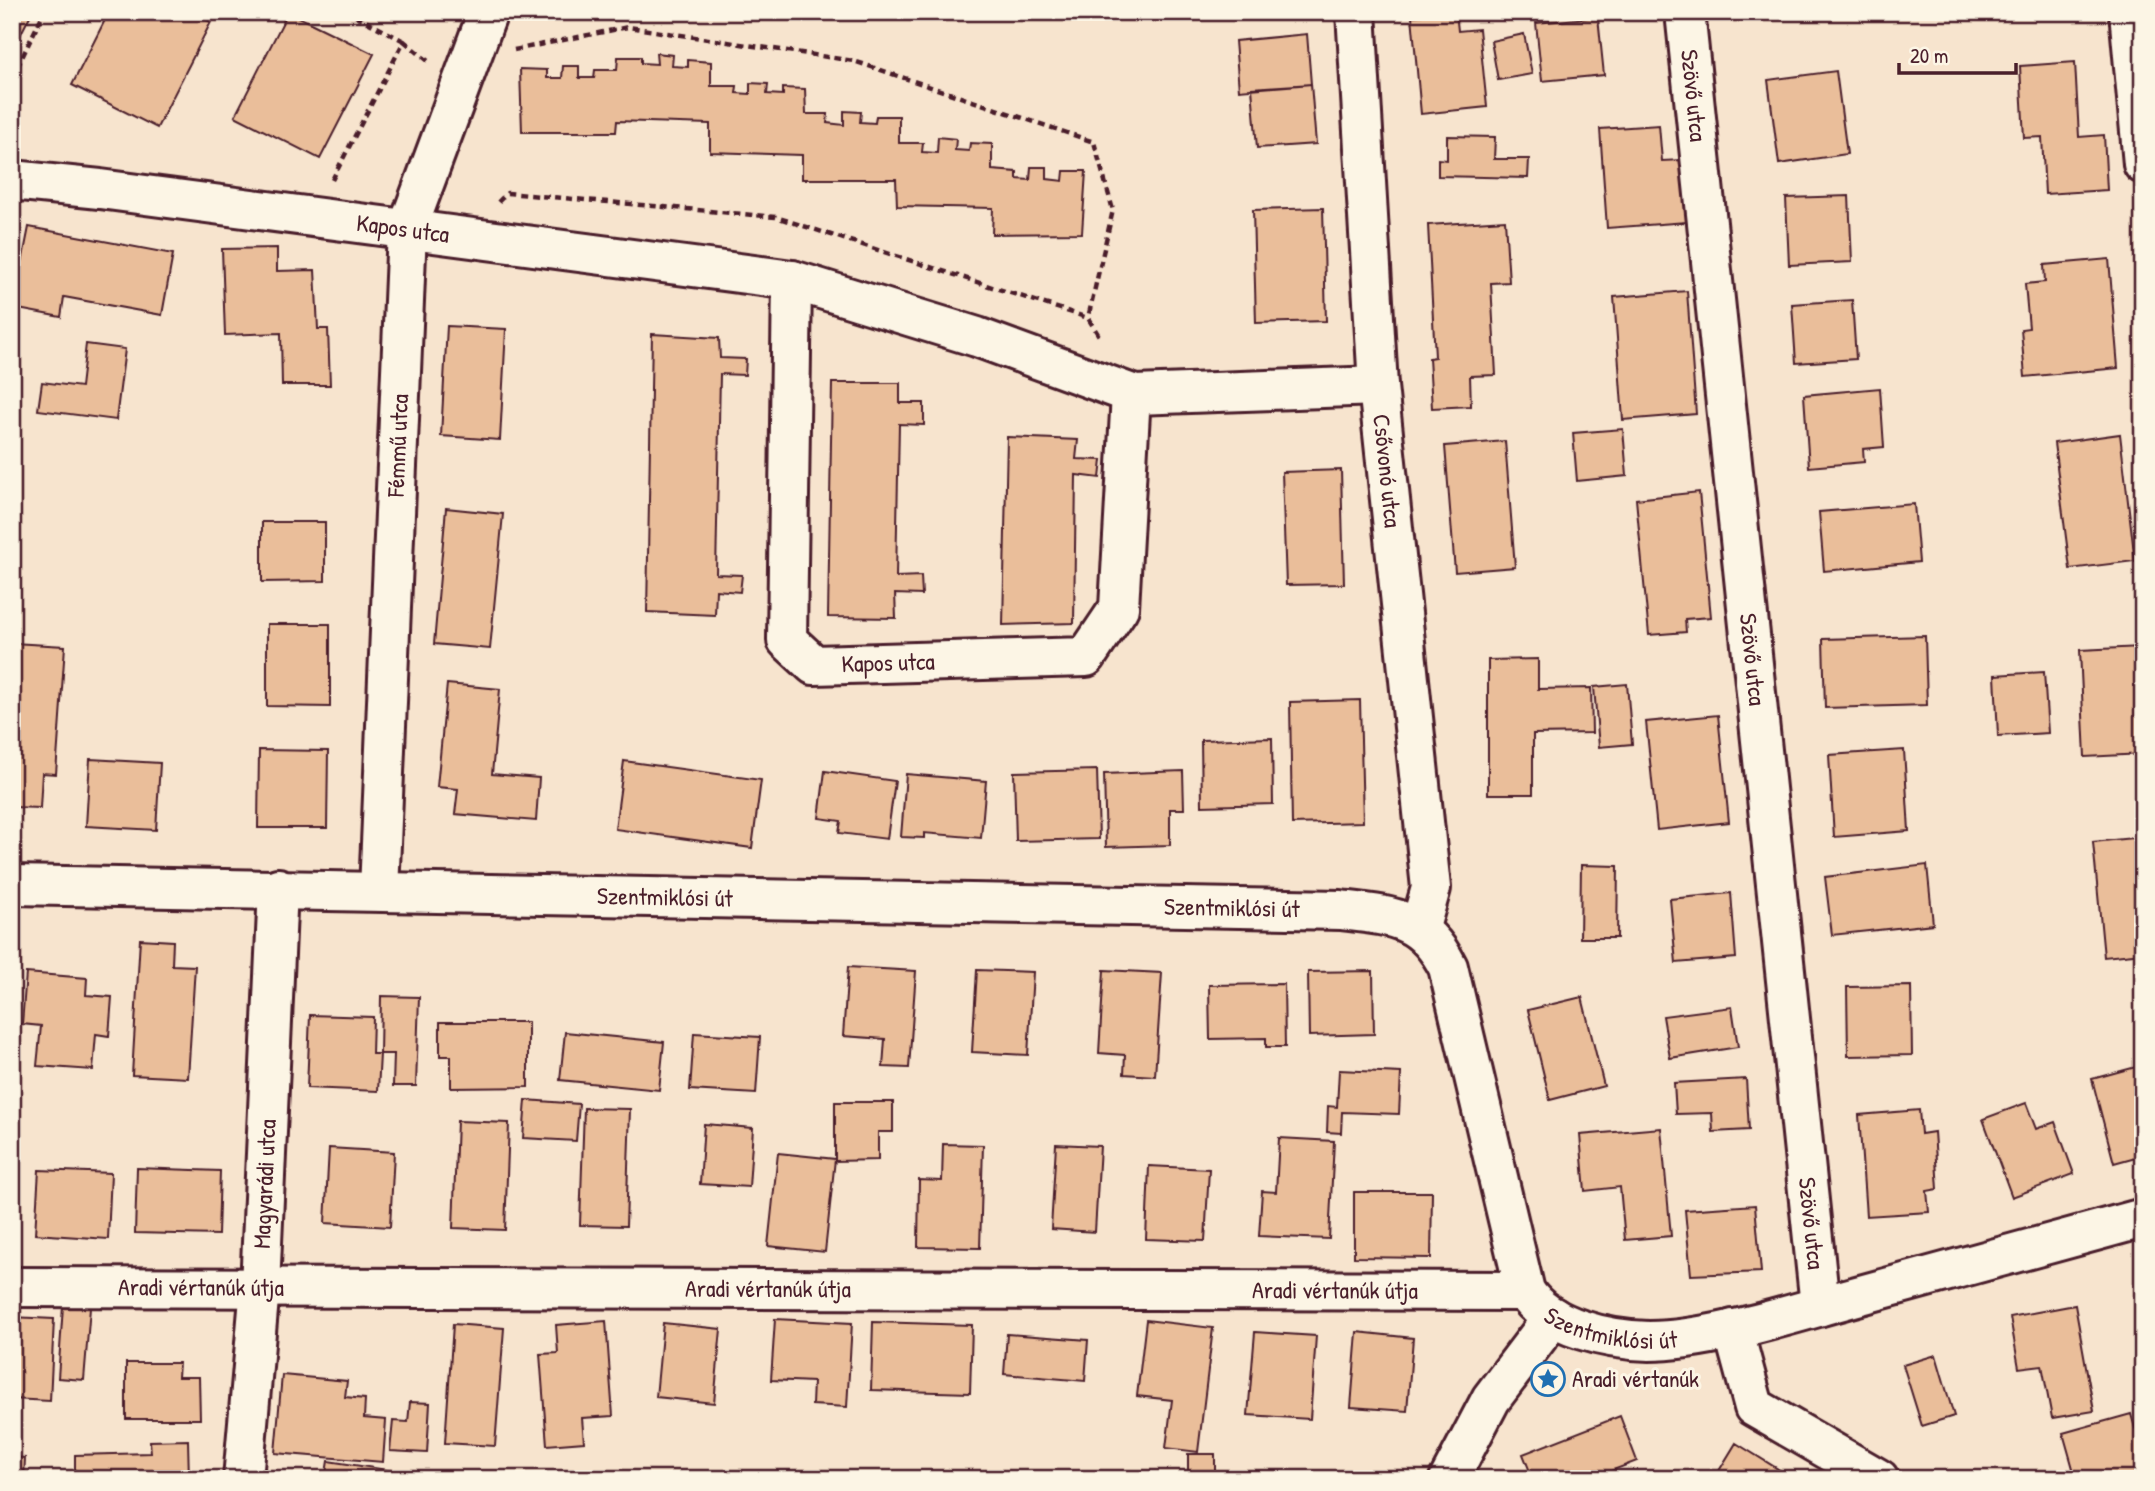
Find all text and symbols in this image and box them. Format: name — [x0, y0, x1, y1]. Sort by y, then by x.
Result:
scale bar — [1899, 32, 2017, 76]
text: 20 m — [1910, 41, 1948, 70]
street label: Szövő utca — [1674, 48, 1715, 143]
street label: Kapos utca — [355, 206, 451, 250]
street label: Fémmű utca — [379, 393, 415, 498]
street label: Csővonó utca — [1366, 412, 1410, 529]
street label: Szövő utca — [1733, 612, 1774, 707]
street label: Kapos utca — [841, 644, 935, 679]
street label: Szentmiklósi út — [597, 879, 734, 914]
street label: Szentmiklósi út — [1164, 890, 1301, 924]
street label: Magyarádi utca — [245, 1118, 283, 1249]
street label: Szövő utca — [1792, 1176, 1833, 1271]
street label: Aradi vértanúk útja — [118, 1270, 284, 1303]
street label: Aradi vértanúk útja — [685, 1272, 851, 1304]
street label: Aradi vértanúk útja — [1252, 1273, 1418, 1306]
street label: Szentmiklósi út — [1539, 1299, 1679, 1356]
place icon: Aradi vértanúk — [1529, 1360, 1567, 1398]
place label: Aradi vértanúk — [1572, 1362, 1699, 1394]

